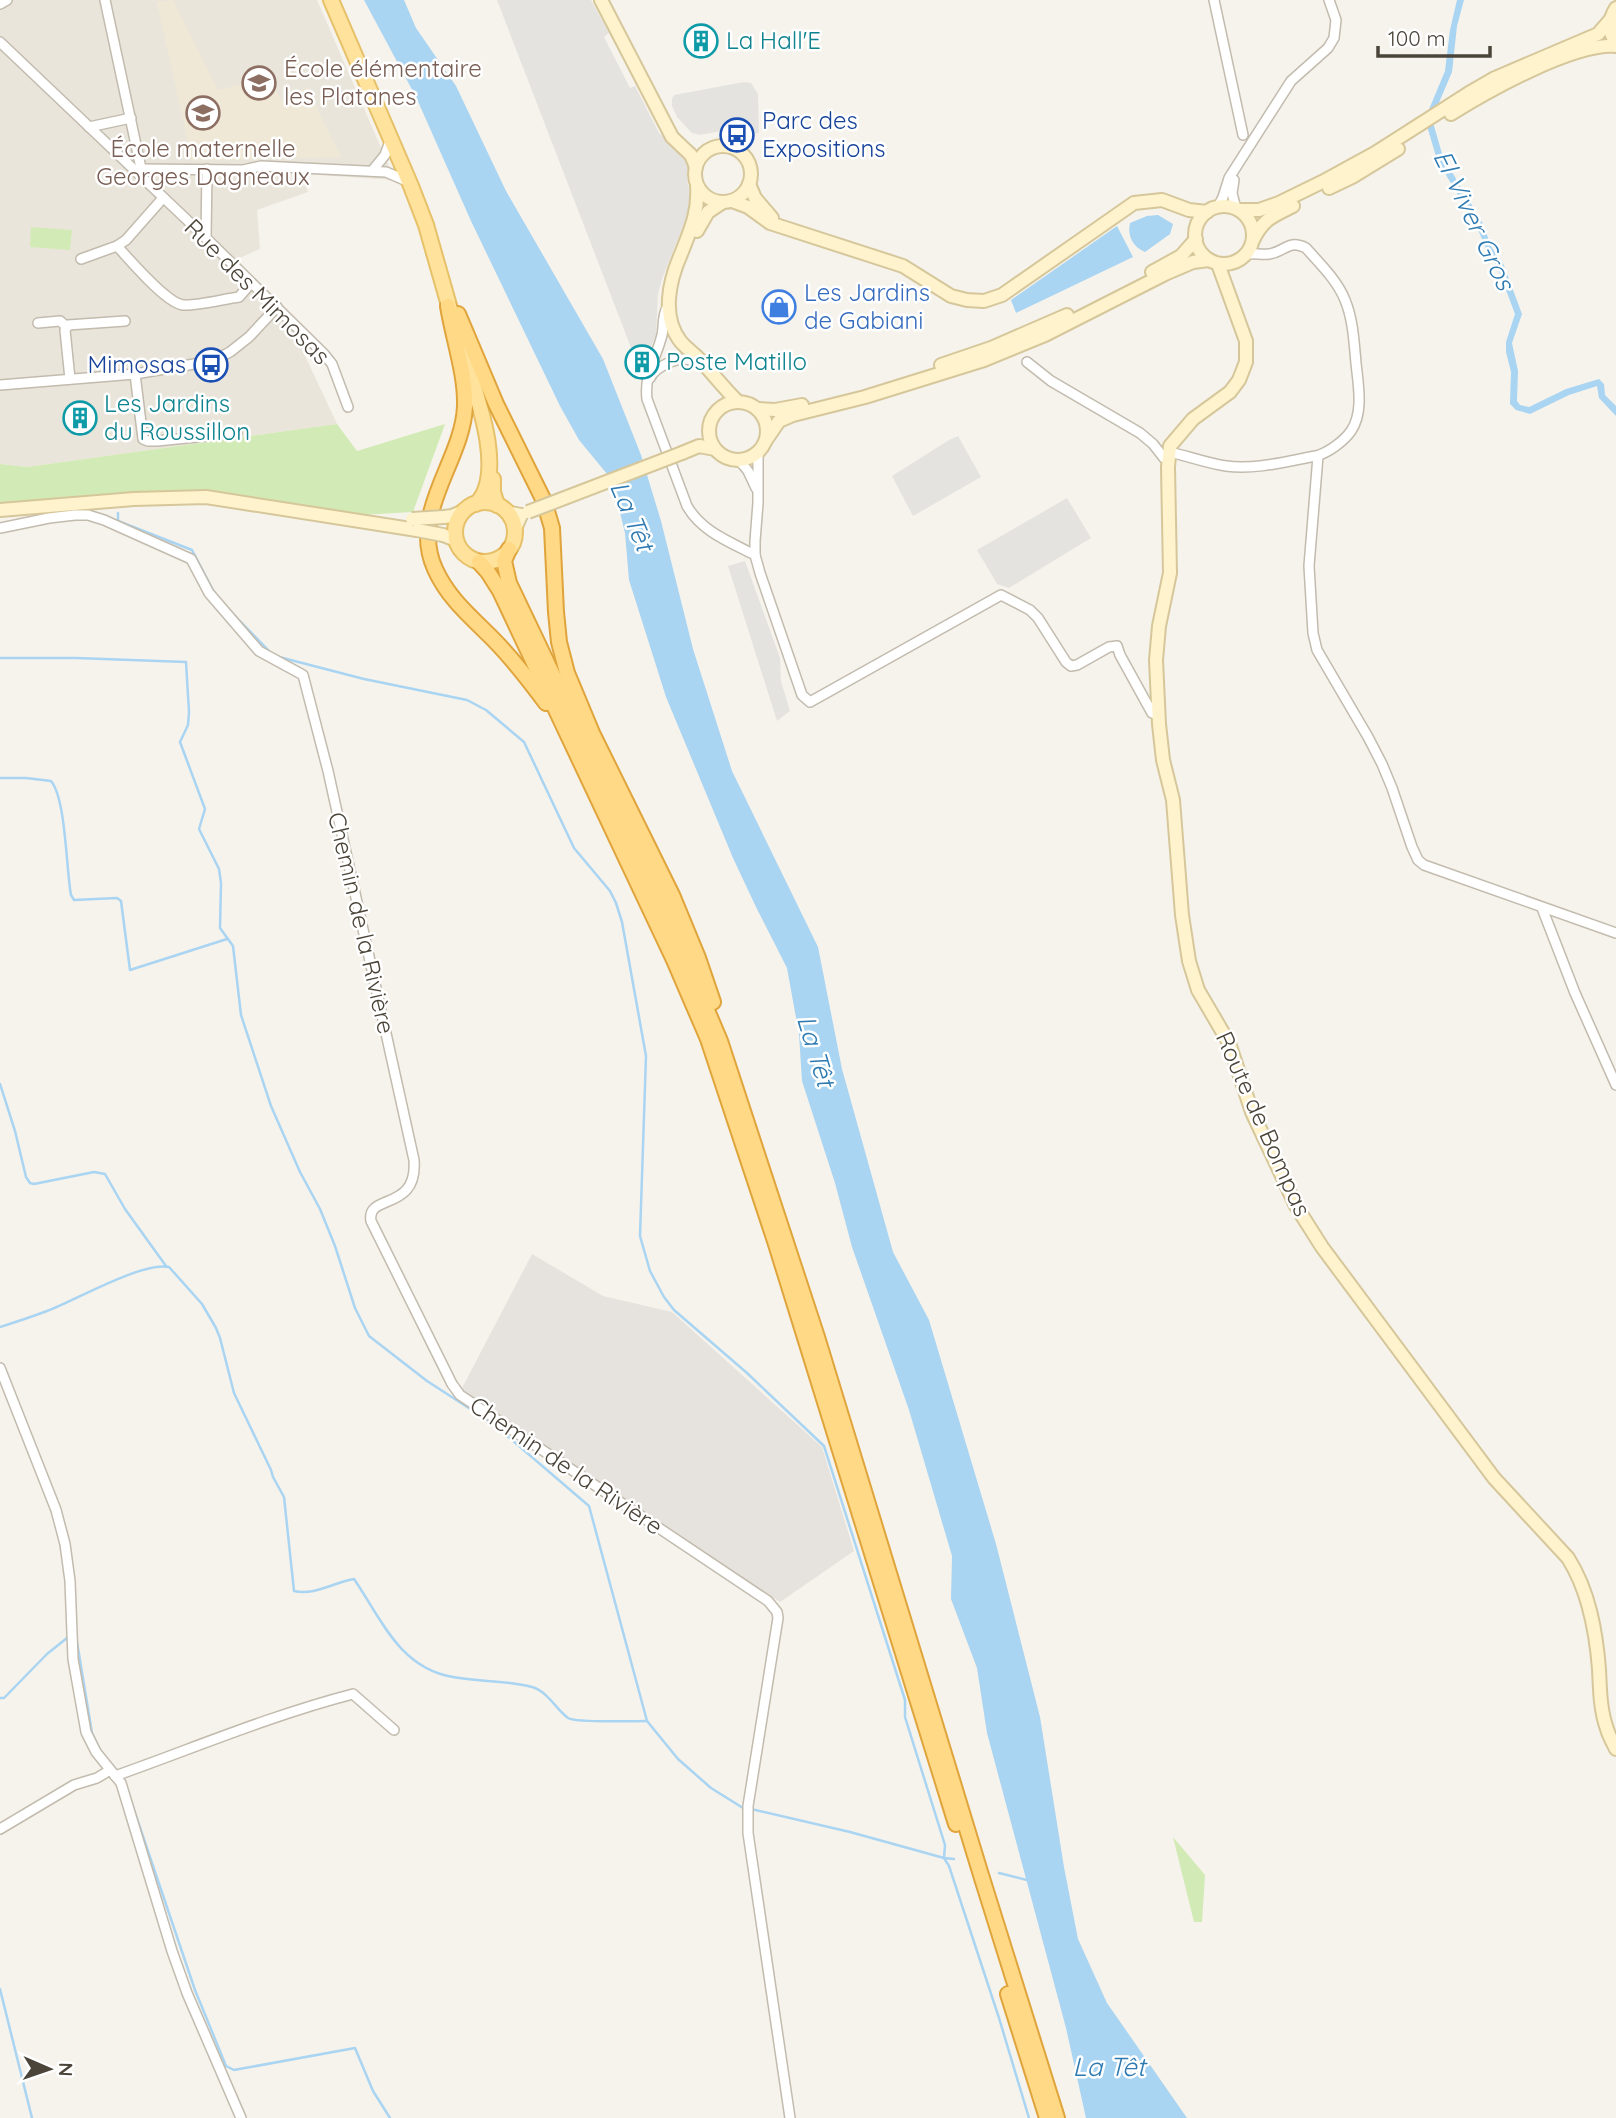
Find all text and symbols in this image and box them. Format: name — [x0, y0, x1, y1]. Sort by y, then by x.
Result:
scale bar — [1378, 14, 1490, 58]
building icon: La Hall'E — [682, 22, 720, 60]
place label: La Hall'E — [726, 25, 821, 55]
text: 100 m — [1388, 25, 1446, 51]
place label: École élémentaire les Platanes — [284, 53, 482, 111]
school or university icon: École élémentaire les Platanes — [240, 64, 278, 102]
school or university icon: École maternelle Georges Dagneaux — [184, 94, 222, 132]
place label: Parc des Expositions — [762, 105, 886, 163]
bus stop icon: Parc des Expositions — [718, 116, 756, 154]
place label: École maternelle Georges Dagneaux — [96, 133, 310, 191]
water label: El Viver Gros — [1426, 144, 1523, 297]
street label: Rue des Mimosas — [178, 212, 337, 371]
place label: Les Jardins de Gabiani — [804, 277, 930, 335]
shop icon: Les Jardins de Gabiani — [760, 288, 798, 326]
building icon: Poste Matillo — [623, 343, 661, 381]
bus stop icon: Mimosas — [192, 346, 230, 384]
place label: Poste Matillo — [666, 346, 807, 376]
place label: Mimosas — [87, 349, 186, 379]
place label: Les Jardins du Roussillon — [104, 388, 250, 446]
building icon: Les Jardins du Roussillon — [61, 399, 99, 437]
water label: La Têt — [603, 476, 663, 559]
street label: Chemin de la Rivière — [322, 809, 402, 1036]
water label: La Têt — [790, 1011, 844, 1094]
street label: Route de Bompas — [1210, 1026, 1318, 1221]
street label: Chemin de la Rivière — [464, 1389, 669, 1541]
north arrow — [14, 2034, 84, 2104]
water label: La Têt — [1073, 2050, 1149, 2083]
text: N — [54, 2062, 78, 2077]

